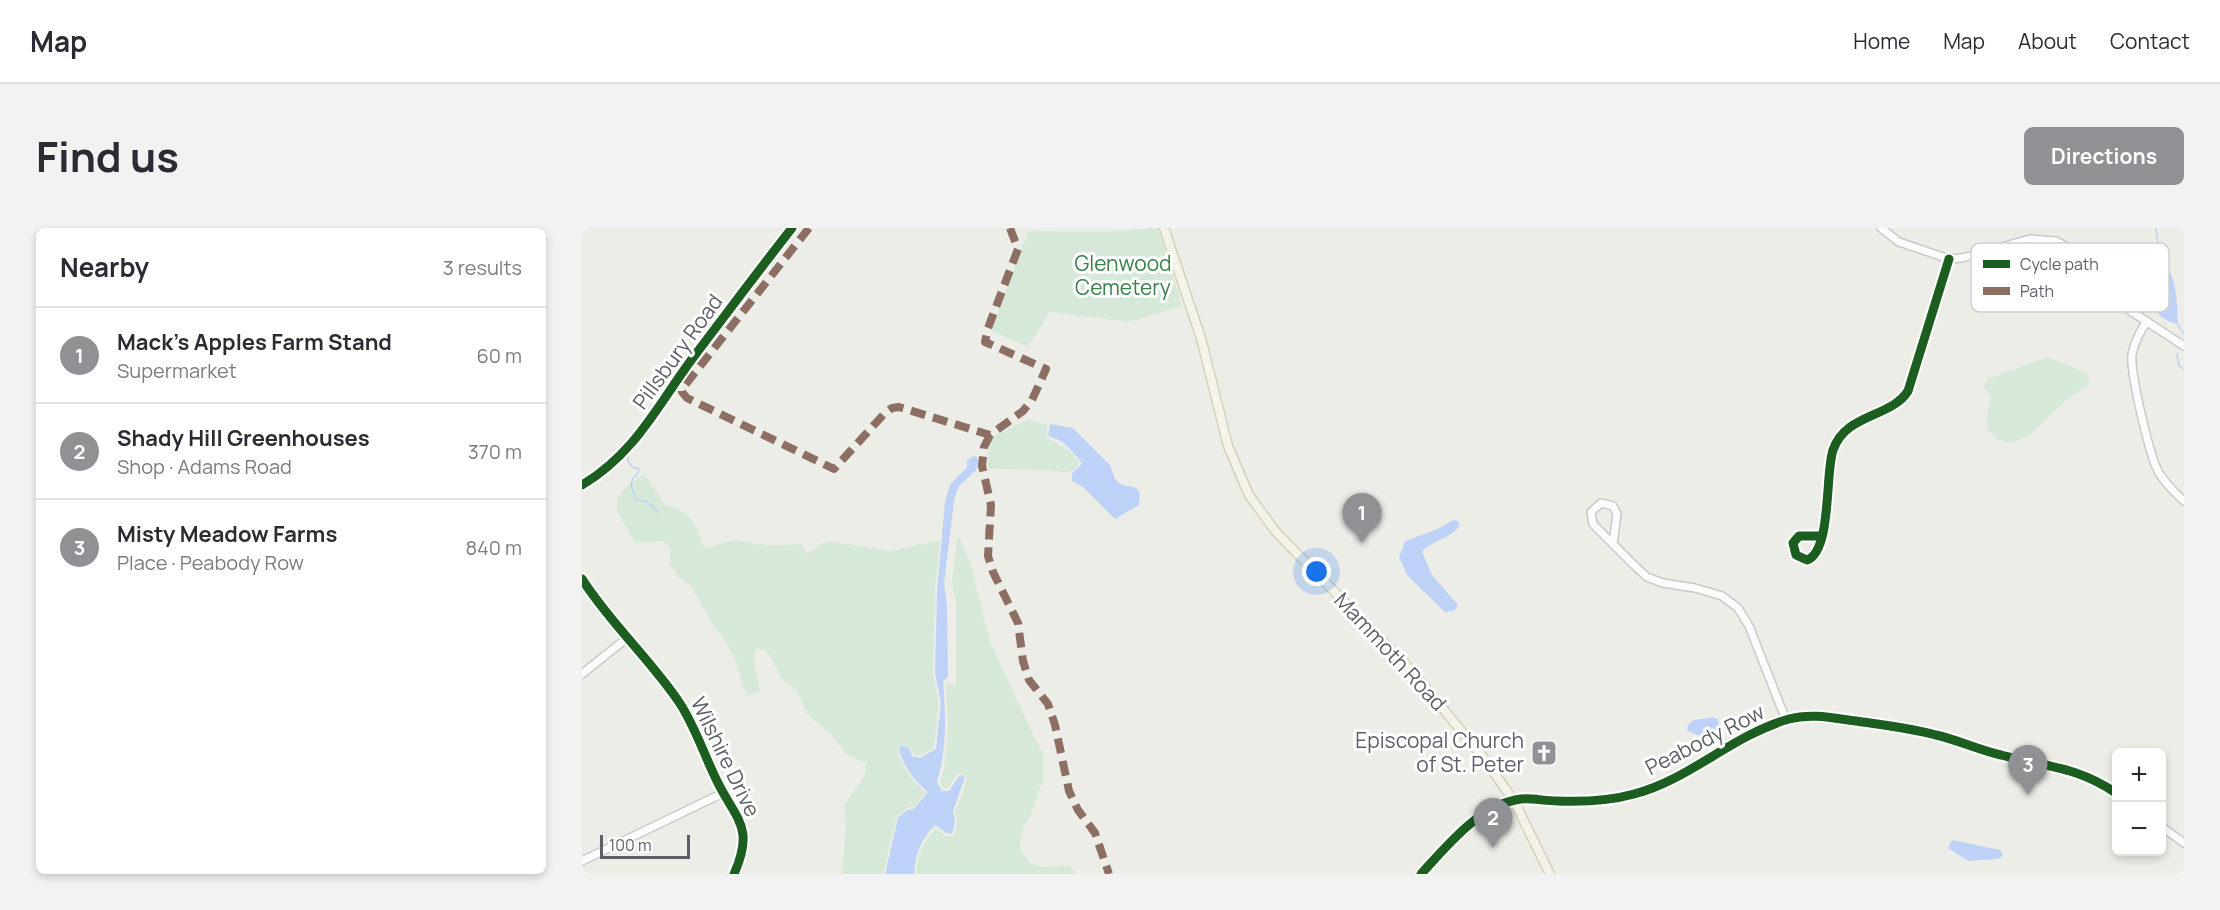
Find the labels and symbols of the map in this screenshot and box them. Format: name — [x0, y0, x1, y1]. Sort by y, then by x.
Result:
legend — [1971, 243, 2169, 312]
park label: Glenwood Cemetery — [1074, 249, 1172, 301]
text: Cycle path — [2020, 253, 2099, 275]
text: Path — [2020, 280, 2054, 302]
street label: Pillsbury Road — [626, 288, 728, 415]
pin: 1 — [1342, 494, 1382, 543]
your location — [1302, 557, 1331, 586]
street label: Mammoth Road — [1329, 586, 1453, 717]
street label: Wilshire Drive — [685, 692, 767, 821]
street label: Peabody Row — [1640, 697, 1769, 781]
place label: Episcopal Church of St. Peter — [1355, 726, 1524, 778]
church icon: Episcopal Church of St. Peter — [1529, 738, 1559, 768]
pin: 3 — [2008, 746, 2048, 795]
pin: 2 — [1474, 798, 1512, 848]
scale bar — [600, 832, 690, 860]

